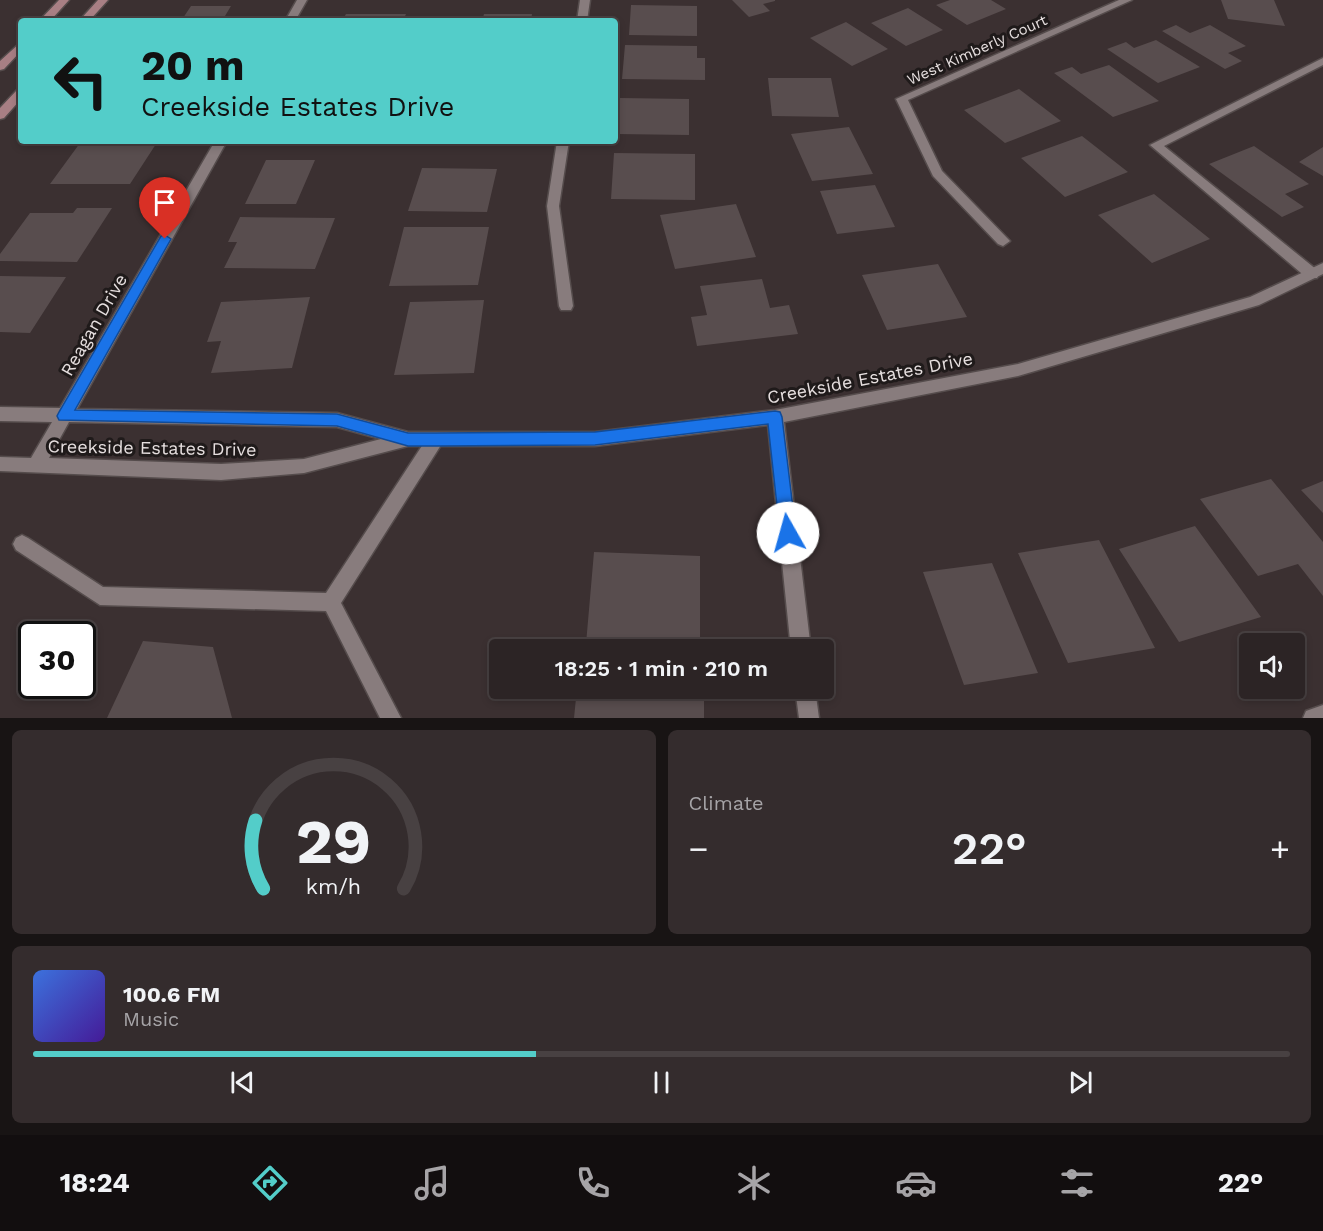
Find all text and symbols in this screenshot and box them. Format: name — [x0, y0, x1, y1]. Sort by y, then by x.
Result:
street label: West Kimberly Court — [904, 11, 1050, 89]
text: 20 m — [141, 41, 245, 90]
icon: left — [42, 42, 120, 120]
text: Creekside Estates Drive — [141, 91, 454, 123]
pin — [139, 177, 190, 239]
icon: arrive — [148, 186, 181, 219]
street label: Reagan Drive — [56, 270, 131, 379]
street label: Creekside Estates Drive — [765, 347, 974, 408]
street label: Creekside Estates Drive — [47, 435, 257, 460]
position arrow — [756, 501, 820, 565]
speed limit sign: 30 — [18, 621, 96, 699]
map controls — [1239, 633, 1305, 699]
button: sound — [1239, 633, 1305, 699]
text: 18:25 · 1 min · 210 m — [555, 656, 768, 681]
text: Climate — [689, 791, 764, 815]
text: 29 — [296, 805, 372, 878]
text: 22° — [952, 822, 1027, 875]
text: − — [689, 829, 708, 868]
text: + — [1270, 829, 1290, 868]
text: km/h — [306, 874, 361, 899]
text: 100.6 FM — [123, 982, 220, 1007]
text: Music — [123, 1007, 179, 1031]
icon: previous — [226, 1066, 259, 1099]
icon: pause — [645, 1066, 678, 1099]
icon: next — [1064, 1066, 1097, 1099]
icon: directions — [249, 1162, 291, 1204]
icon: music — [411, 1162, 453, 1204]
icon: phone — [572, 1162, 614, 1204]
icon: climate — [733, 1162, 775, 1204]
icon: car — [895, 1162, 937, 1204]
icon: filters — [1056, 1162, 1098, 1204]
text: 18:24 — [60, 1167, 130, 1199]
text: 22° — [1218, 1167, 1263, 1199]

